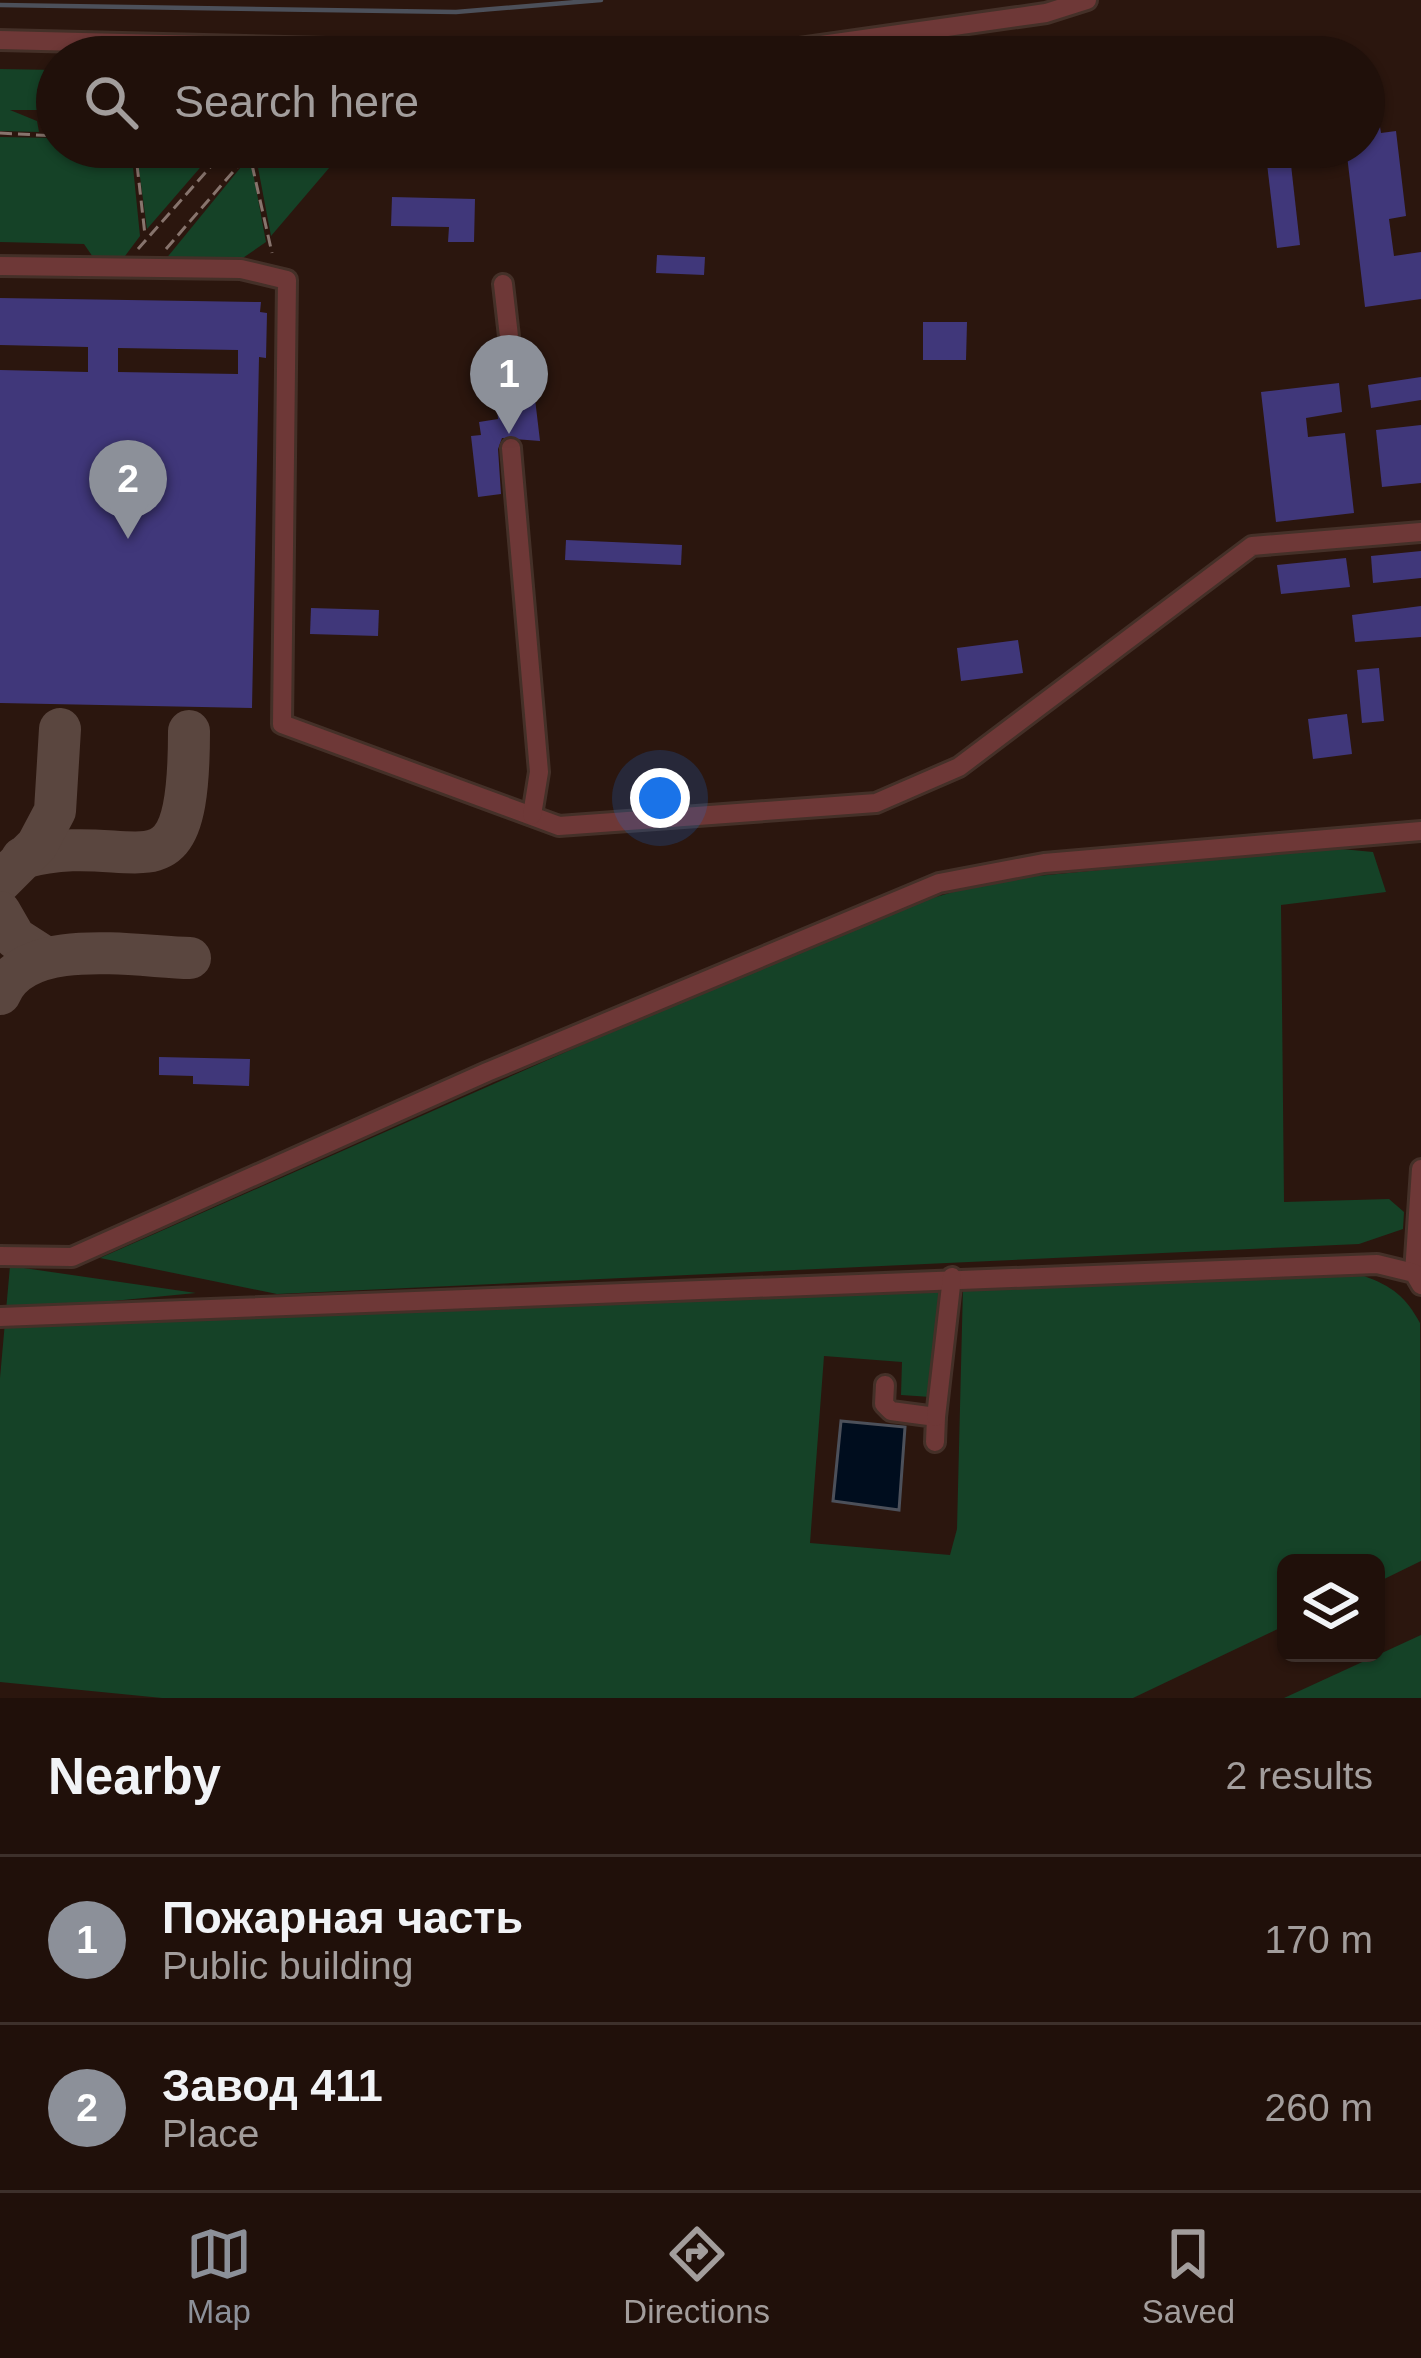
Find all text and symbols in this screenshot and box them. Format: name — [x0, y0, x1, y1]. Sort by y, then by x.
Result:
search box — [36, 36, 1385, 168]
icon: search — [78, 69, 144, 135]
text: Search here — [174, 76, 419, 127]
pin: 1 — [470, 335, 548, 434]
pin: 2 — [89, 440, 167, 539]
your location — [630, 768, 690, 828]
map controls — [1277, 1554, 1385, 1662]
button: layers — [1277, 1554, 1385, 1662]
text: Nearby — [48, 1748, 221, 1805]
text: 2 results — [1226, 1754, 1373, 1797]
text: Пожарная часть — [162, 1892, 523, 1943]
text: 1 — [76, 1918, 98, 1961]
text: 170 m — [1265, 1918, 1373, 1961]
text: Public building — [162, 1944, 414, 1987]
text: Завод 411 — [162, 2060, 383, 2111]
text: 2 — [76, 2086, 98, 2129]
text: 260 m — [1265, 2086, 1373, 2129]
text: Place — [162, 2112, 260, 2155]
tab: Map — [186, 2221, 252, 2331]
tab: Directions — [623, 2221, 770, 2331]
tab: Saved — [1142, 2221, 1235, 2331]

